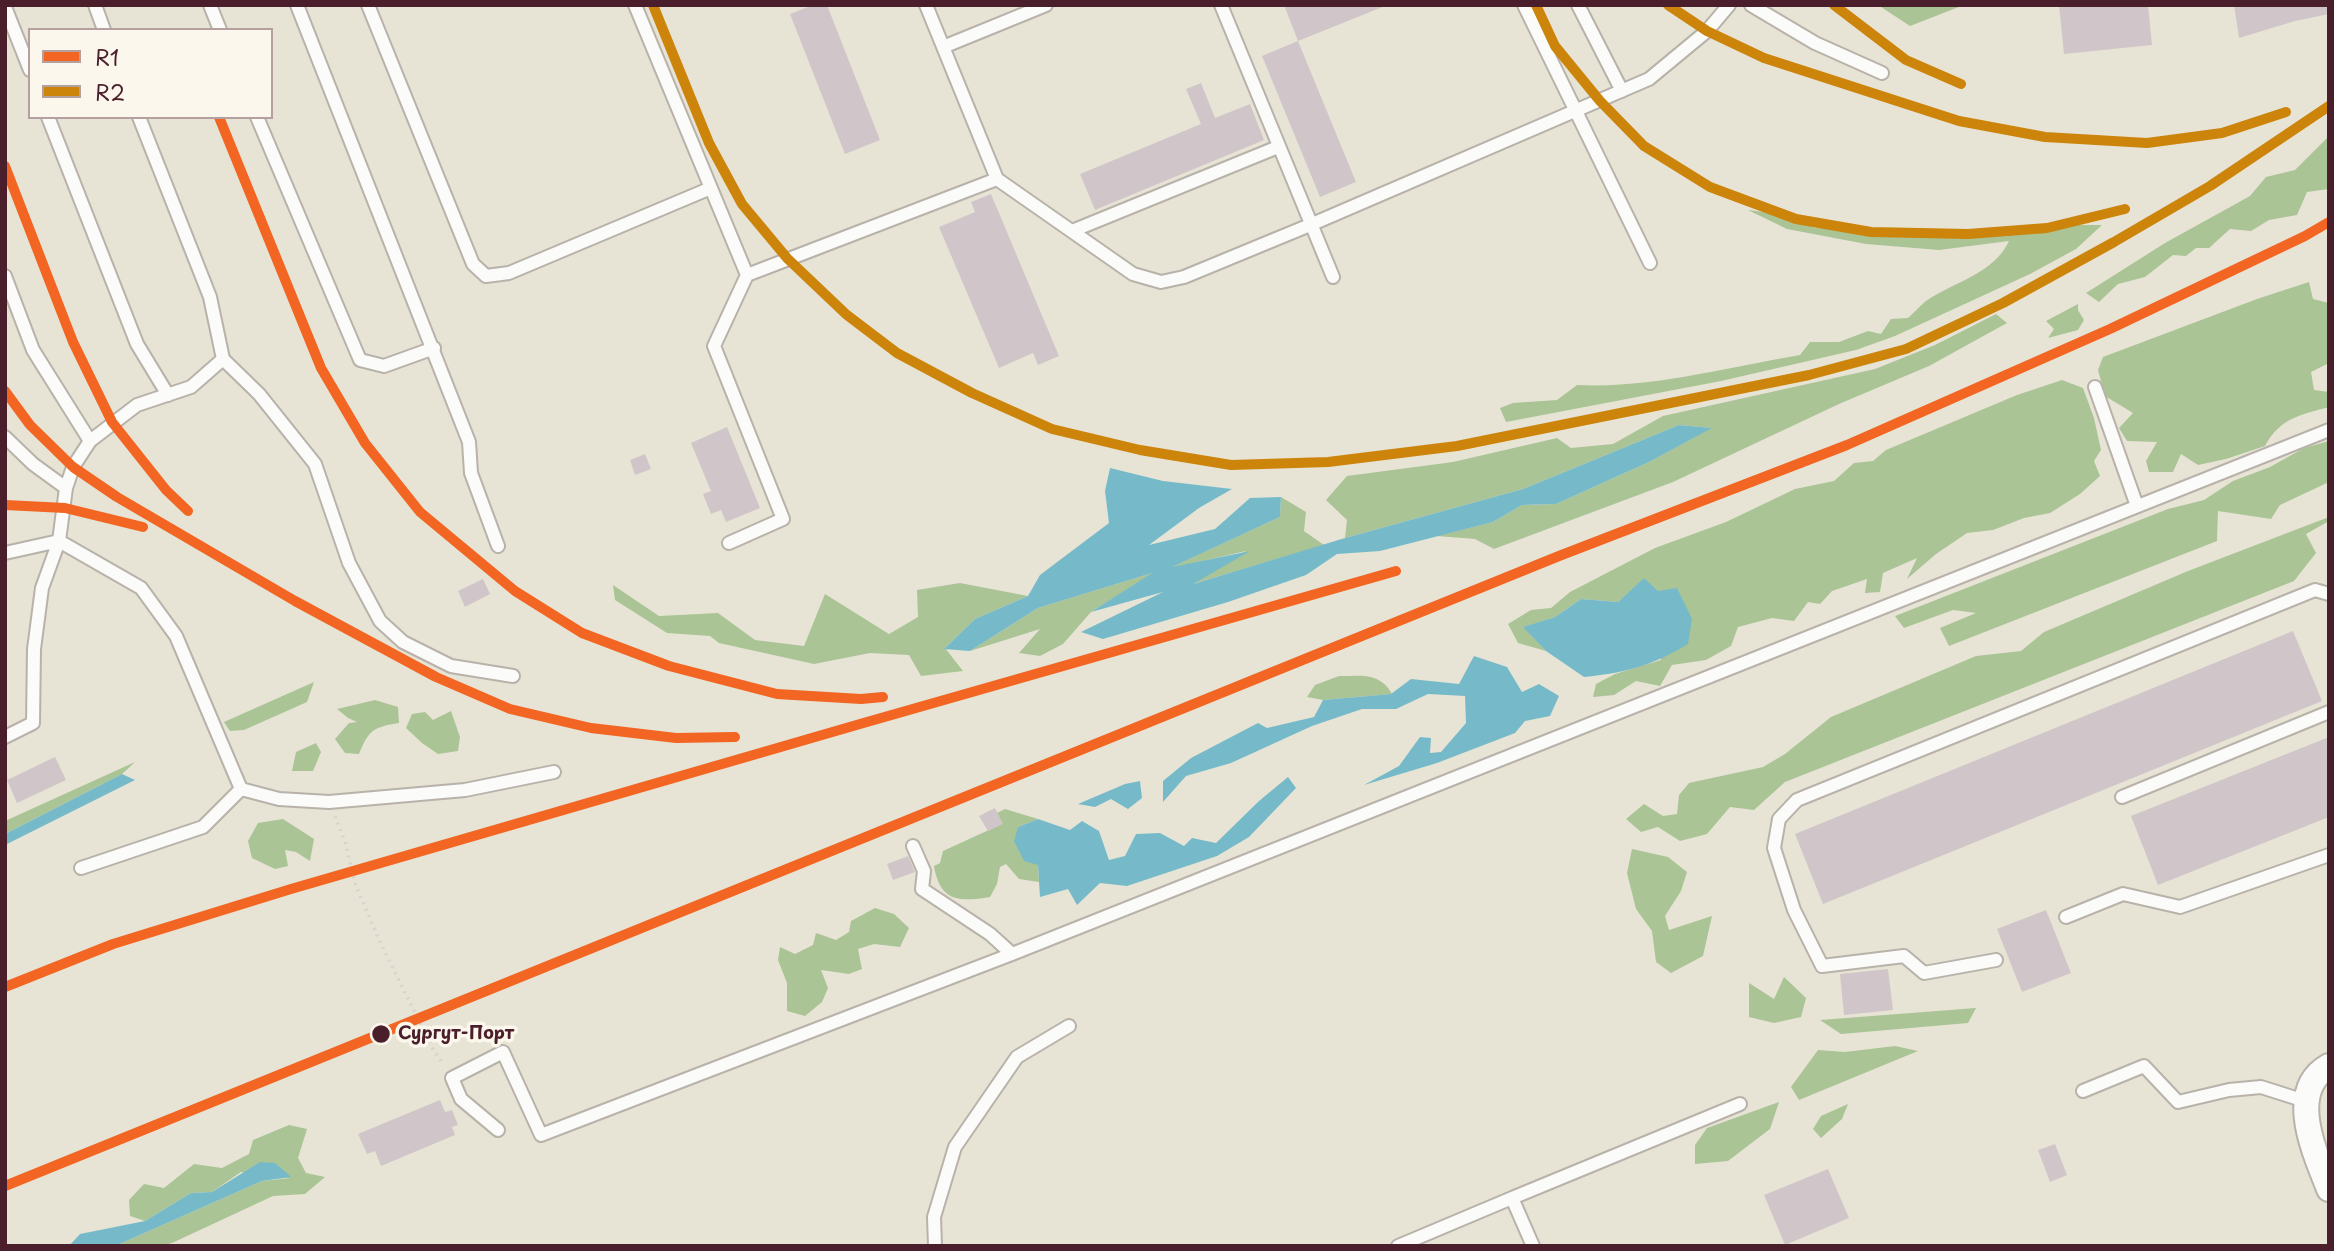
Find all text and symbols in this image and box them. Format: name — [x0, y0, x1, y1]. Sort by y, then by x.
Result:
legend — [28, 28, 273, 119]
text: R1 — [95, 41, 119, 73]
text: R2 — [95, 76, 125, 108]
marker: Сургут-Порт — [370, 1023, 392, 1045]
place label: Сургут-Порт — [398, 1023, 514, 1045]

